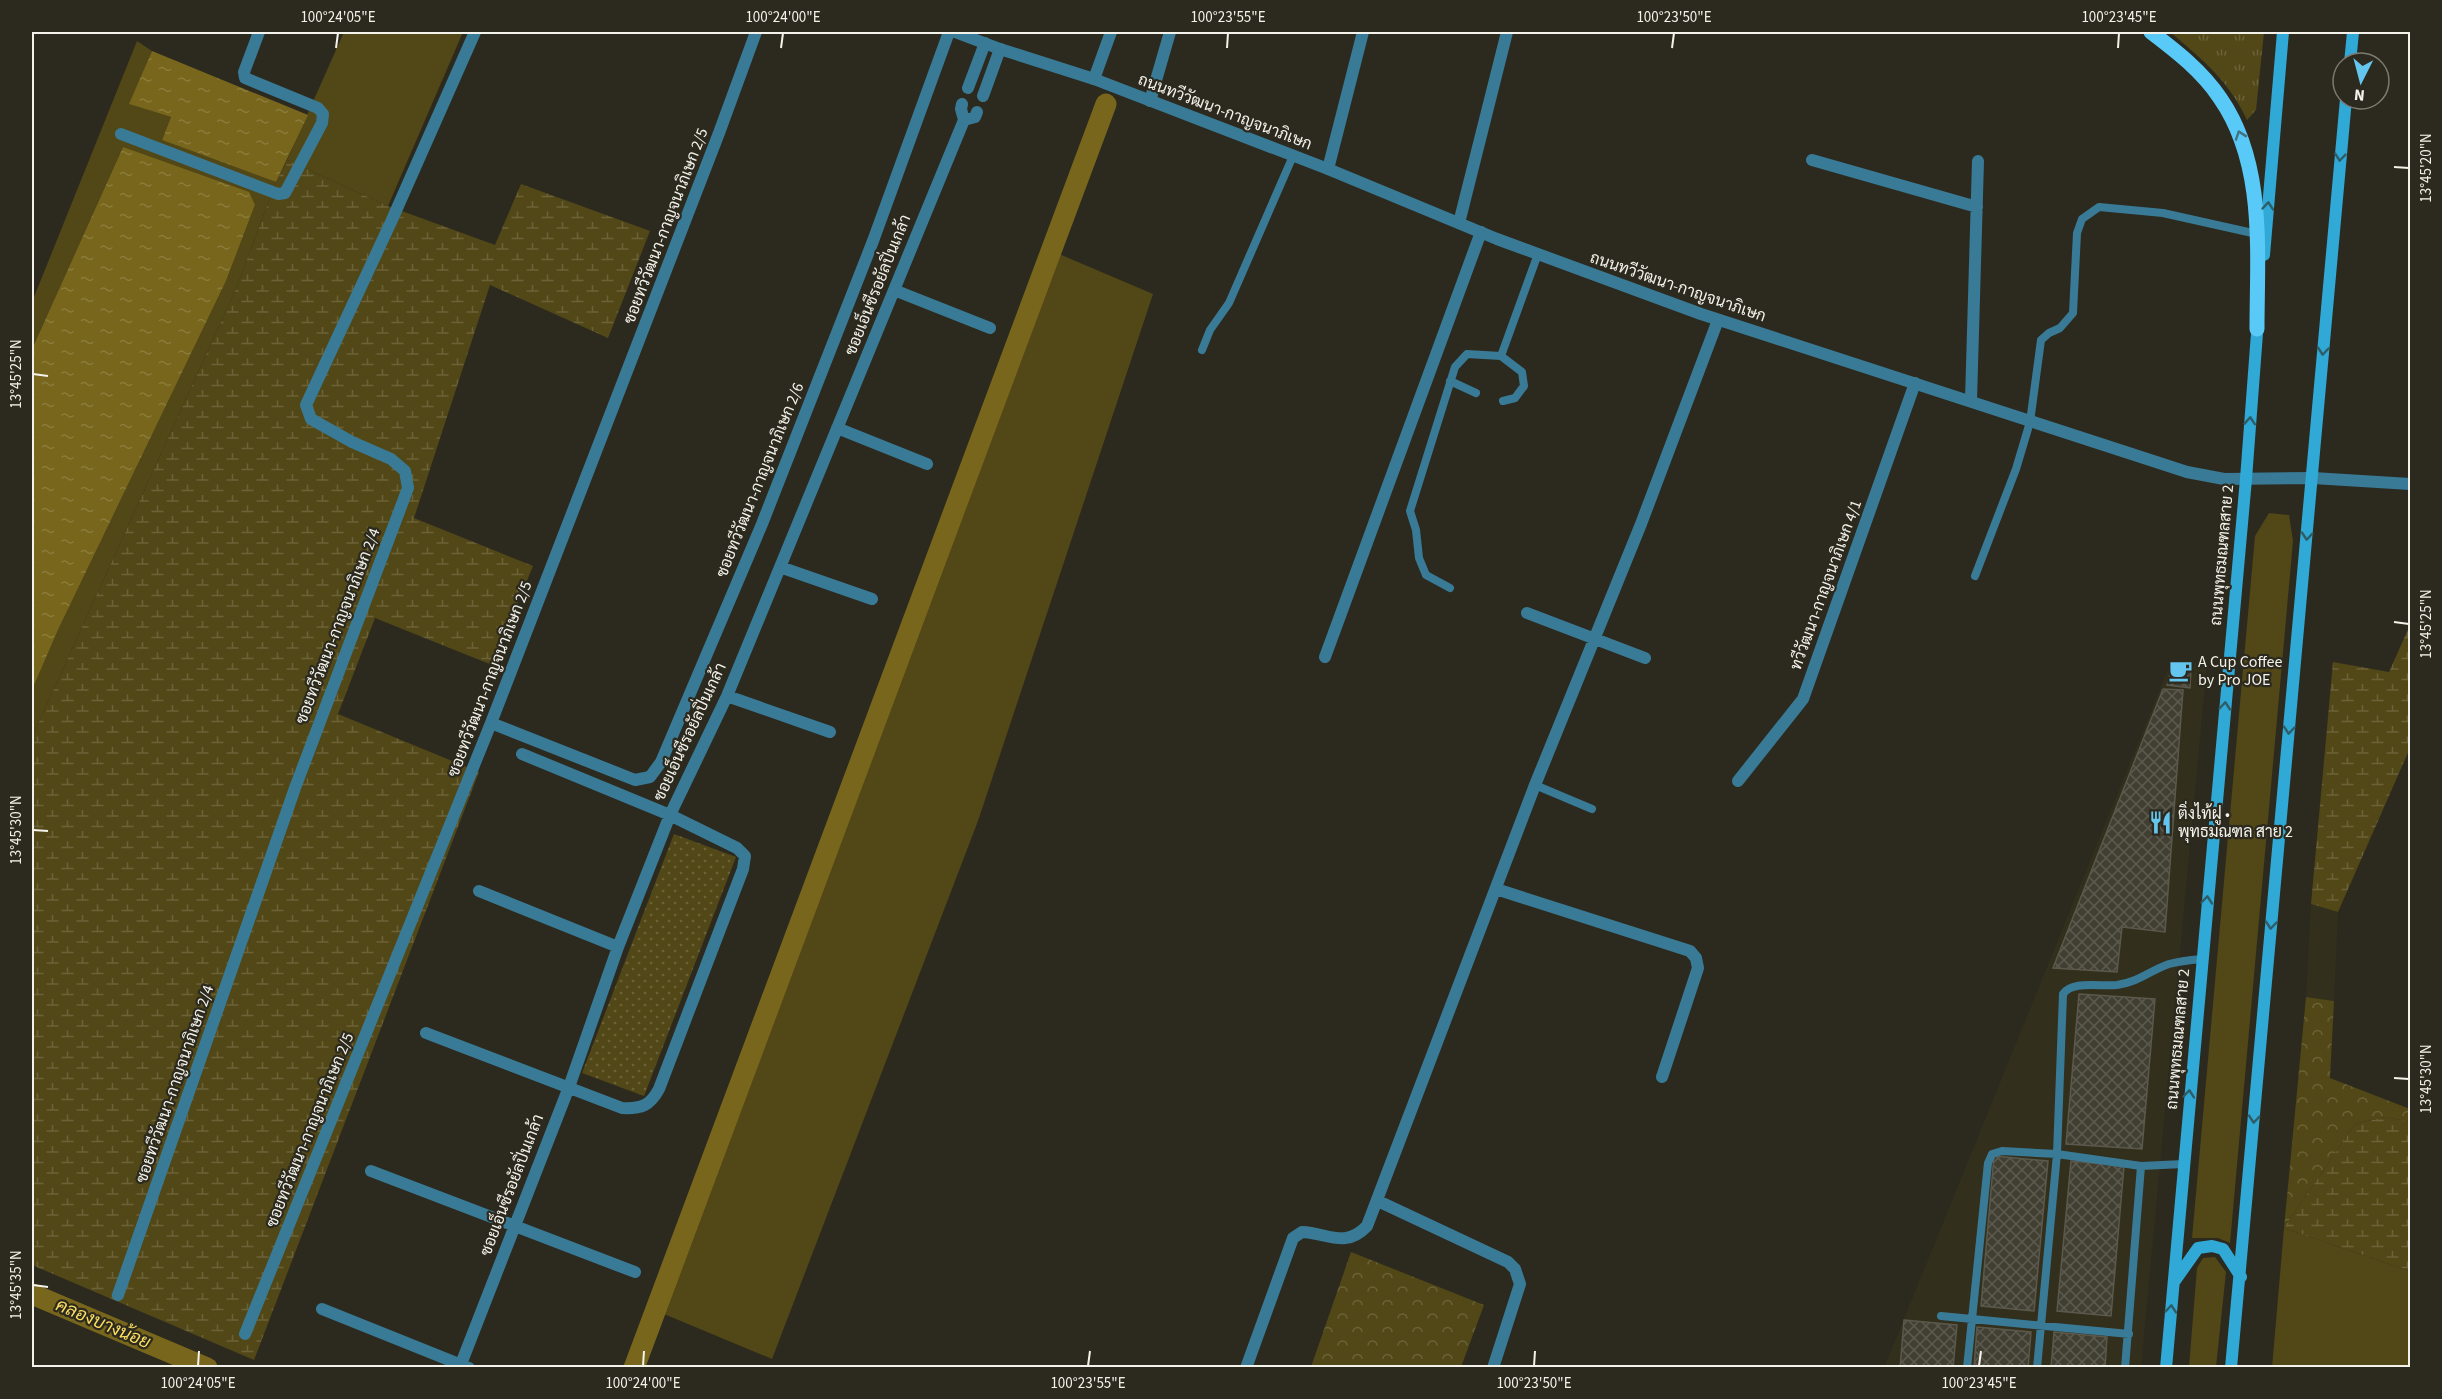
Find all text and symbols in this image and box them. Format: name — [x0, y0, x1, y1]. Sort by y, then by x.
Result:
text: 100°24'05"E — [300, 7, 376, 28]
text: 100°24'00"E — [745, 7, 821, 28]
text: 100°23'55"E — [1190, 7, 1266, 28]
text: 100°23'50"E — [1636, 7, 1712, 28]
text: 100°23'45"E — [2081, 7, 2157, 28]
north arrow — [2331, 51, 2391, 111]
street label: ถนนทวีวัฒนา-กาญจนาภิเษก — [1135, 68, 1316, 155]
text: N — [2353, 83, 2366, 106]
street label: ซอยทวีวัฒนา-กาญจนาภิเษก 2/5 — [617, 124, 714, 327]
one-way arrow — [2234, 130, 2247, 141]
text: 13°45'20"N — [2416, 133, 2437, 203]
one-way arrow — [2334, 153, 2347, 162]
one-way arrow — [2261, 201, 2274, 210]
street label: ซอยเอ็นซีรอยัลปิ่นเกล้า — [837, 210, 916, 359]
street label: ถนนทวีวัฒนา-กาญจนาภิเษก — [1587, 246, 1769, 327]
text: 13°45'25"N — [6, 339, 27, 409]
one-way arrow — [2317, 347, 2330, 356]
street label: ซอยทวีวัฒนา-กาญจนาภิเษก 2/6 — [710, 379, 809, 581]
one-way arrow — [2243, 416, 2256, 425]
street label: ถนนพุทธมณฑลสาย 2 — [2205, 484, 2239, 626]
street label: ทวีวัฒนา-กาญจนาภิเษก 4/1 — [1784, 496, 1867, 673]
street label: ซอยทวีวัฒนา-กาญจนาภิเษก 2/4 — [289, 524, 386, 727]
one-way arrow — [2301, 532, 2314, 541]
street label: ซอยทวีวัฒนา-กาญจนาภิเษก 2/5 — [441, 577, 538, 780]
text: 13°45'25"N — [2416, 589, 2437, 659]
place label: A Cup Coffee by Pro JOE — [2198, 651, 2282, 691]
street label: ซอยเอ็นซีรอยัลปิ่นเกล้า — [645, 658, 732, 805]
cafe icon: A Cup Coffee by Pro JOE — [2167, 658, 2193, 684]
one-way arrow — [2218, 701, 2231, 710]
one-way arrow — [2283, 726, 2296, 735]
text: 13°45'30"N — [6, 795, 27, 865]
place label: ติ่งไท้ฝู • พุทธมณฑล สาย 2 — [2178, 800, 2293, 843]
restaurant icon: ติ่งไท้ฝู • พุทธมณฑล สาย 2 — [2147, 810, 2173, 836]
one-way arrow — [2200, 895, 2213, 904]
one-way arrow — [2265, 920, 2278, 929]
street label: ถนนพุทธมณฑลสาย 2 — [2161, 968, 2195, 1110]
street label: ซอยทวีวัฒนา-กาญจนาภิเษก 2/4 — [130, 982, 219, 1186]
street label: ซอยทวีวัฒนา-กาญจนาภิเษก 2/5 — [260, 1029, 359, 1231]
text: 13°45'30"N — [2416, 1044, 2437, 1114]
one-way arrow — [2182, 1089, 2195, 1099]
street label: ซอยเอ็นซีรอยัลปิ่นเกล้า — [472, 1110, 549, 1259]
one-way arrow — [2248, 1114, 2261, 1123]
text: 13°45'35"N — [6, 1250, 27, 1320]
water label: คลองบางน้อย — [52, 1293, 154, 1355]
one-way arrow — [2164, 1305, 2177, 1314]
text: 100°24'05"E — [160, 1373, 236, 1394]
text: 100°24'00"E — [605, 1373, 681, 1394]
text: 100°23'55"E — [1050, 1373, 1126, 1394]
text: 100°23'50"E — [1496, 1373, 1572, 1394]
text: 100°23'45"E — [1941, 1373, 2017, 1394]

